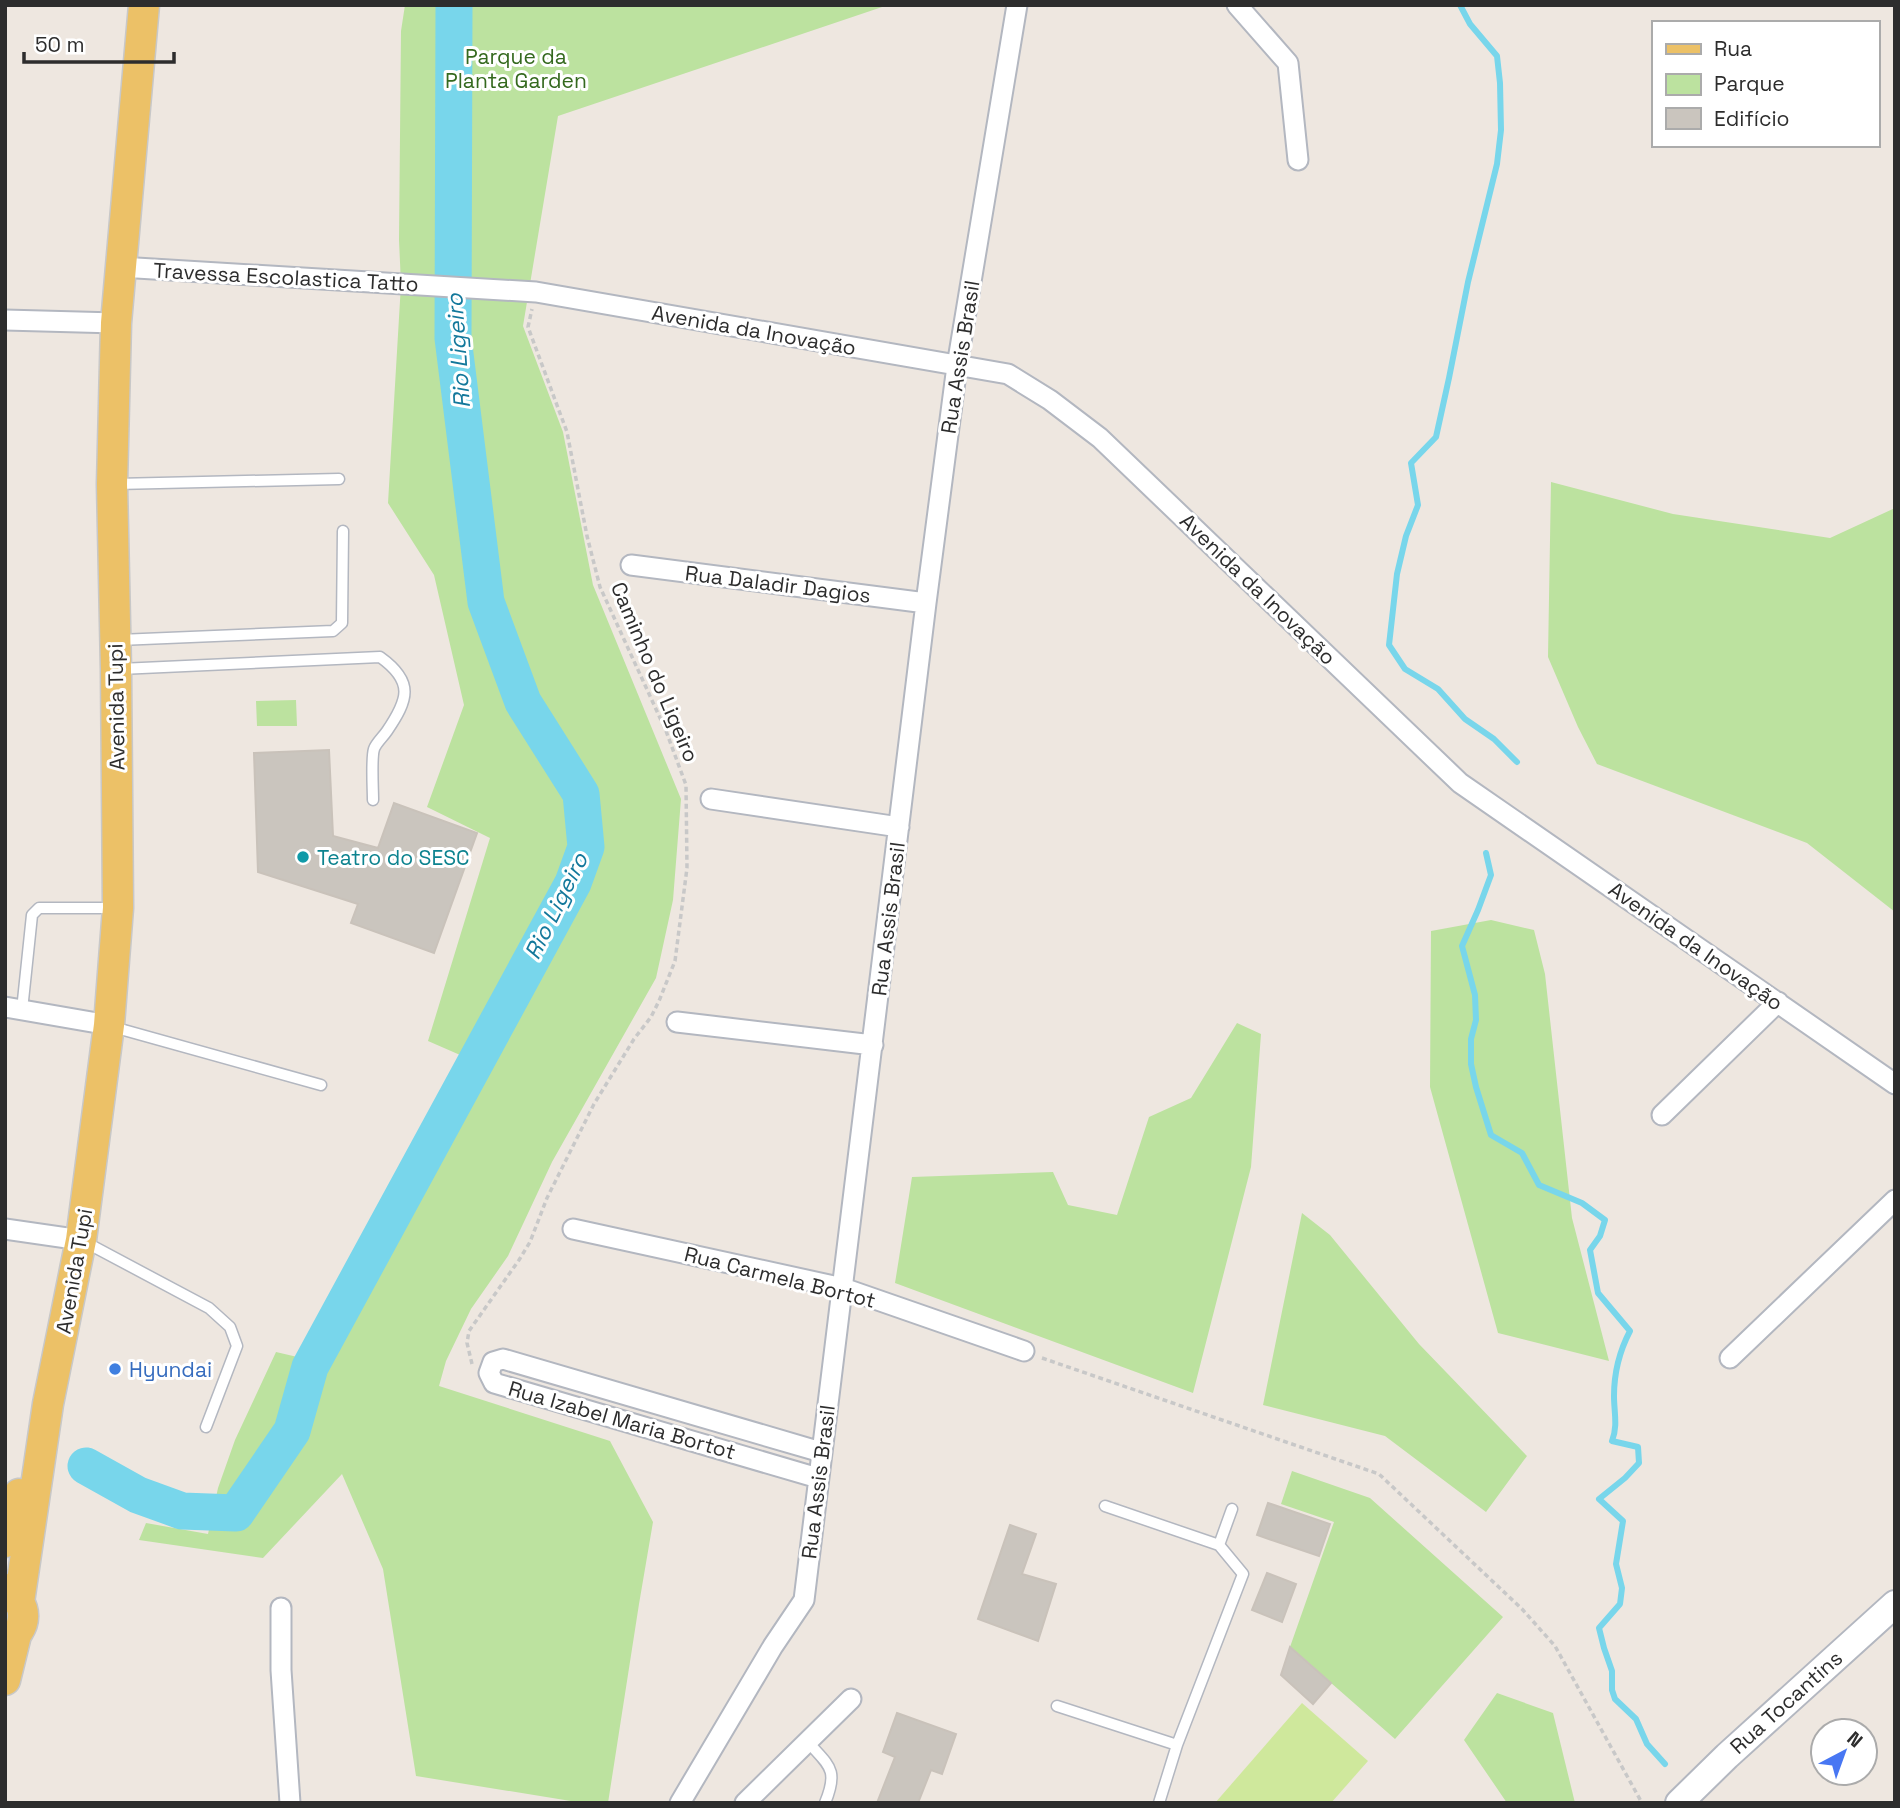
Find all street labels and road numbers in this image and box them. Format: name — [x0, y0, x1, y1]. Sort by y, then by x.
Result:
street label: Travessa Escolastica Tatto — [153, 257, 419, 297]
street label: Rua Assis Brasil — [935, 278, 985, 436]
street label: Avenida da Inovação — [650, 299, 858, 361]
street label: Avenida da Inovação — [1174, 507, 1342, 671]
street label: Rua Daladir Dagios — [684, 559, 872, 609]
street label: Caminho do Ligeiro — [605, 578, 705, 766]
street label: Avenida Tupi — [101, 643, 131, 771]
street label: Rua Assis Brasil — [865, 840, 911, 998]
street label: Avenida da Inovação — [1604, 876, 1788, 1016]
street label: Avenida Tupi — [50, 1206, 98, 1336]
street label: Rua Carmela Bortot — [681, 1240, 879, 1314]
street label: Rua Izabel Maria Bortot — [505, 1375, 739, 1465]
street label: Rua Assis Brasil — [795, 1403, 841, 1561]
street label: Rua Tocantins — [1724, 1644, 1848, 1760]

